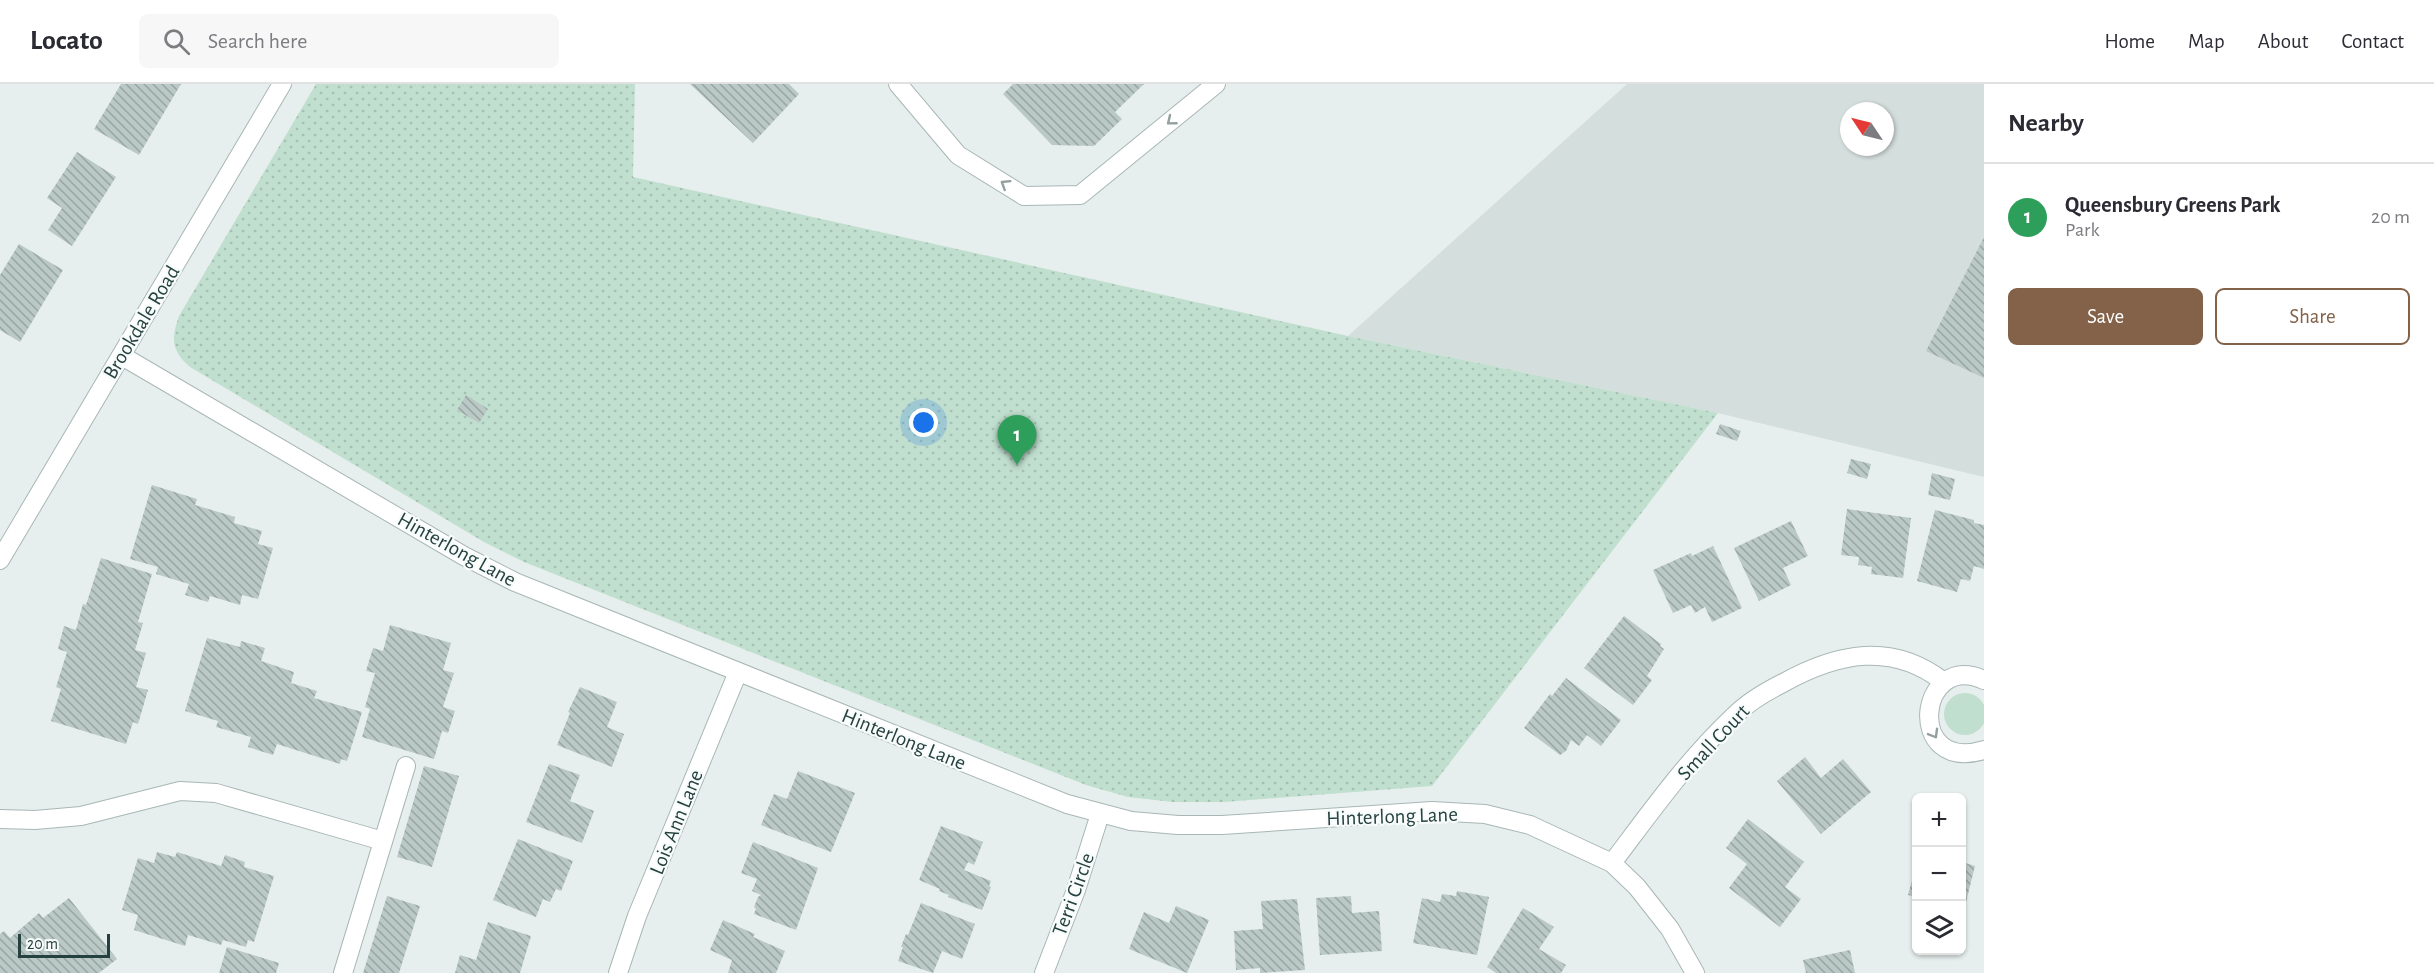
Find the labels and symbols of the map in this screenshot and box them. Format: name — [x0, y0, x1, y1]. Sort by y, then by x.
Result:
north arrow — [1840, 102, 1894, 156]
one-way arrow — [1167, 114, 1178, 125]
one-way arrow — [1001, 180, 1011, 192]
street label: Brookdale Road — [99, 262, 184, 383]
your location — [909, 408, 938, 437]
pin: 1 — [998, 416, 1036, 465]
street label: Hinterlong Lane — [394, 508, 519, 591]
street label: Small Court — [1673, 700, 1754, 784]
street label: Hinterlong Lane — [839, 705, 969, 774]
one-way arrow — [1927, 728, 1938, 738]
street label: Lois Ann Lane — [646, 767, 707, 877]
street label: Hinterlong Lane — [1326, 804, 1458, 829]
street label: Terri Circle — [1049, 850, 1098, 938]
scale bar — [18, 931, 110, 958]

